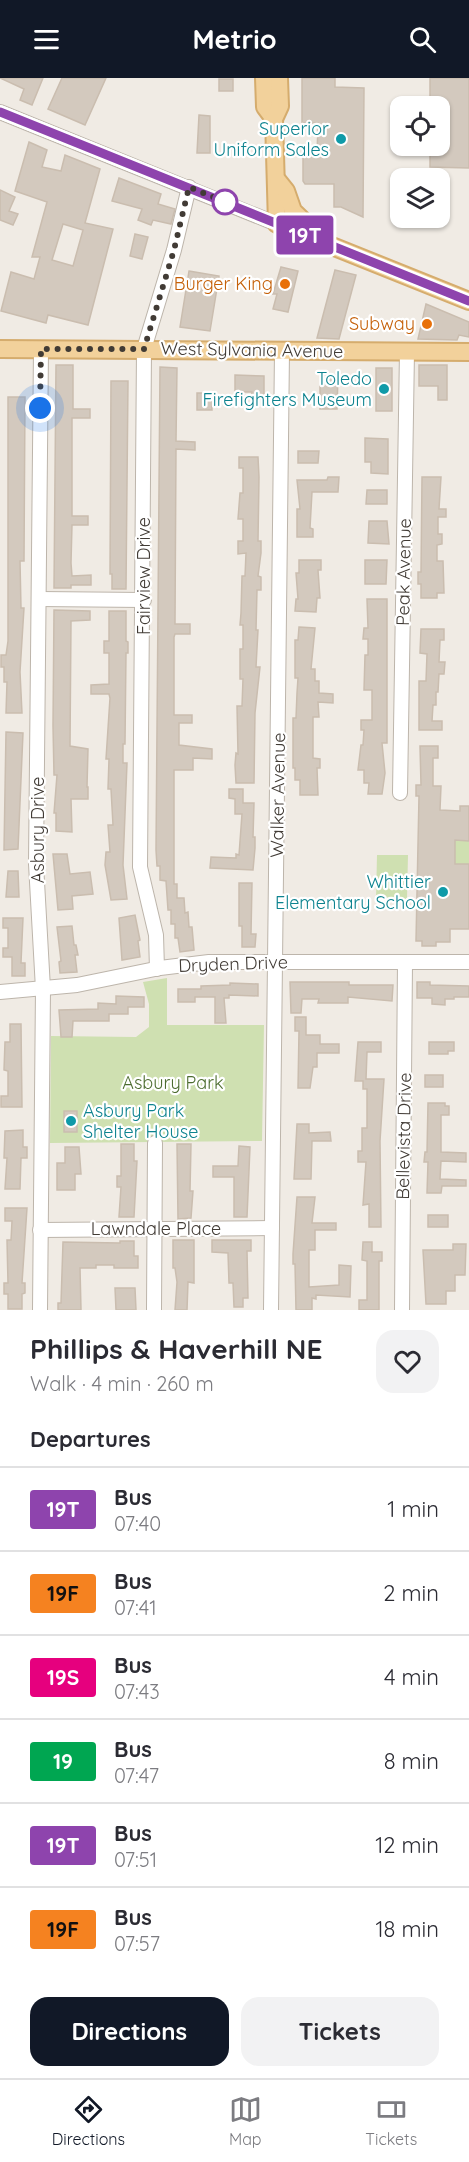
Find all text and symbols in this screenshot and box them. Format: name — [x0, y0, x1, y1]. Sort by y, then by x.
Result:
text: Metrio — [192, 22, 277, 56]
icon: menu — [30, 23, 63, 56]
icon: search — [406, 23, 439, 56]
map controls — [390, 96, 450, 228]
button: locate — [390, 96, 450, 156]
place label: Superior Uniform Sales — [213, 117, 329, 161]
marker: Superior Uniform Sales — [334, 132, 348, 146]
button: layers — [390, 168, 450, 228]
unlabelled marker — [212, 189, 238, 215]
line badge: 19T — [270, 216, 340, 254]
text: 19T — [288, 222, 322, 248]
place label: Burger King — [174, 272, 273, 295]
marker: Burger King — [278, 277, 292, 291]
place label: Subway — [349, 312, 415, 335]
marker: Subway — [420, 317, 434, 331]
street label: West Sylvania Avenue — [160, 336, 344, 363]
place label: Toledo Firefighters Museum — [203, 367, 372, 411]
marker: Toledo Firefighters Museum — [377, 382, 391, 396]
your location — [25, 393, 55, 423]
street label: Fairview Drive — [132, 517, 155, 635]
street label: Peak Avenue — [391, 518, 416, 626]
street label: Walker Avenue — [265, 732, 290, 858]
street label: Asbury Drive — [26, 777, 49, 883]
place label: Whittier Elementary School — [275, 870, 431, 914]
marker: Whittier Elementary School — [436, 885, 450, 899]
street label: Dryden Drive — [178, 950, 288, 977]
park label: Asbury Park — [122, 1071, 224, 1094]
street label: Bellevista Drive — [391, 1072, 416, 1200]
place label: Asbury Park Shelter House — [83, 1099, 198, 1143]
marker: Asbury Park Shelter House — [64, 1114, 78, 1128]
street label: Lawndale Place — [91, 1217, 221, 1240]
button: heart — [376, 1330, 439, 1393]
text: Phillips & Haverhill NE — [30, 1331, 322, 1366]
text: Walk · 4 min · 260 m — [30, 1371, 214, 1396]
text: Departures — [30, 1425, 151, 1453]
text: Bus — [114, 1483, 152, 1511]
text: 1 min — [387, 1495, 439, 1523]
text: 19T — [46, 1496, 80, 1522]
text: 07:40 — [114, 1511, 161, 1536]
text: Bus — [114, 1567, 152, 1595]
text: 2 min — [383, 1579, 439, 1607]
text: 19F — [47, 1580, 79, 1606]
text: 07:41 — [114, 1595, 157, 1620]
text: Bus — [114, 1651, 152, 1679]
text: 4 min — [384, 1663, 439, 1691]
text: 19S — [47, 1664, 79, 1690]
text: 07:43 — [114, 1679, 160, 1704]
text: Bus — [114, 1735, 152, 1763]
text: 8 min — [384, 1747, 439, 1775]
text: 19 — [53, 1748, 73, 1774]
text: 07:47 — [114, 1763, 159, 1788]
text: Bus — [114, 1819, 152, 1847]
text: 12 min — [375, 1831, 439, 1859]
text: 19T — [46, 1832, 80, 1858]
text: 07:51 — [114, 1847, 157, 1872]
text: Bus — [114, 1903, 152, 1931]
text: 18 min — [375, 1915, 439, 1943]
text: 19F — [47, 1916, 79, 1942]
text: 07:57 — [114, 1931, 160, 1956]
button: Directions — [30, 1997, 229, 2066]
button: Tickets — [241, 1997, 439, 2066]
tab: Directions — [52, 2093, 125, 2149]
tab: Map — [229, 2093, 262, 2149]
tab: Tickets — [365, 2093, 417, 2149]

